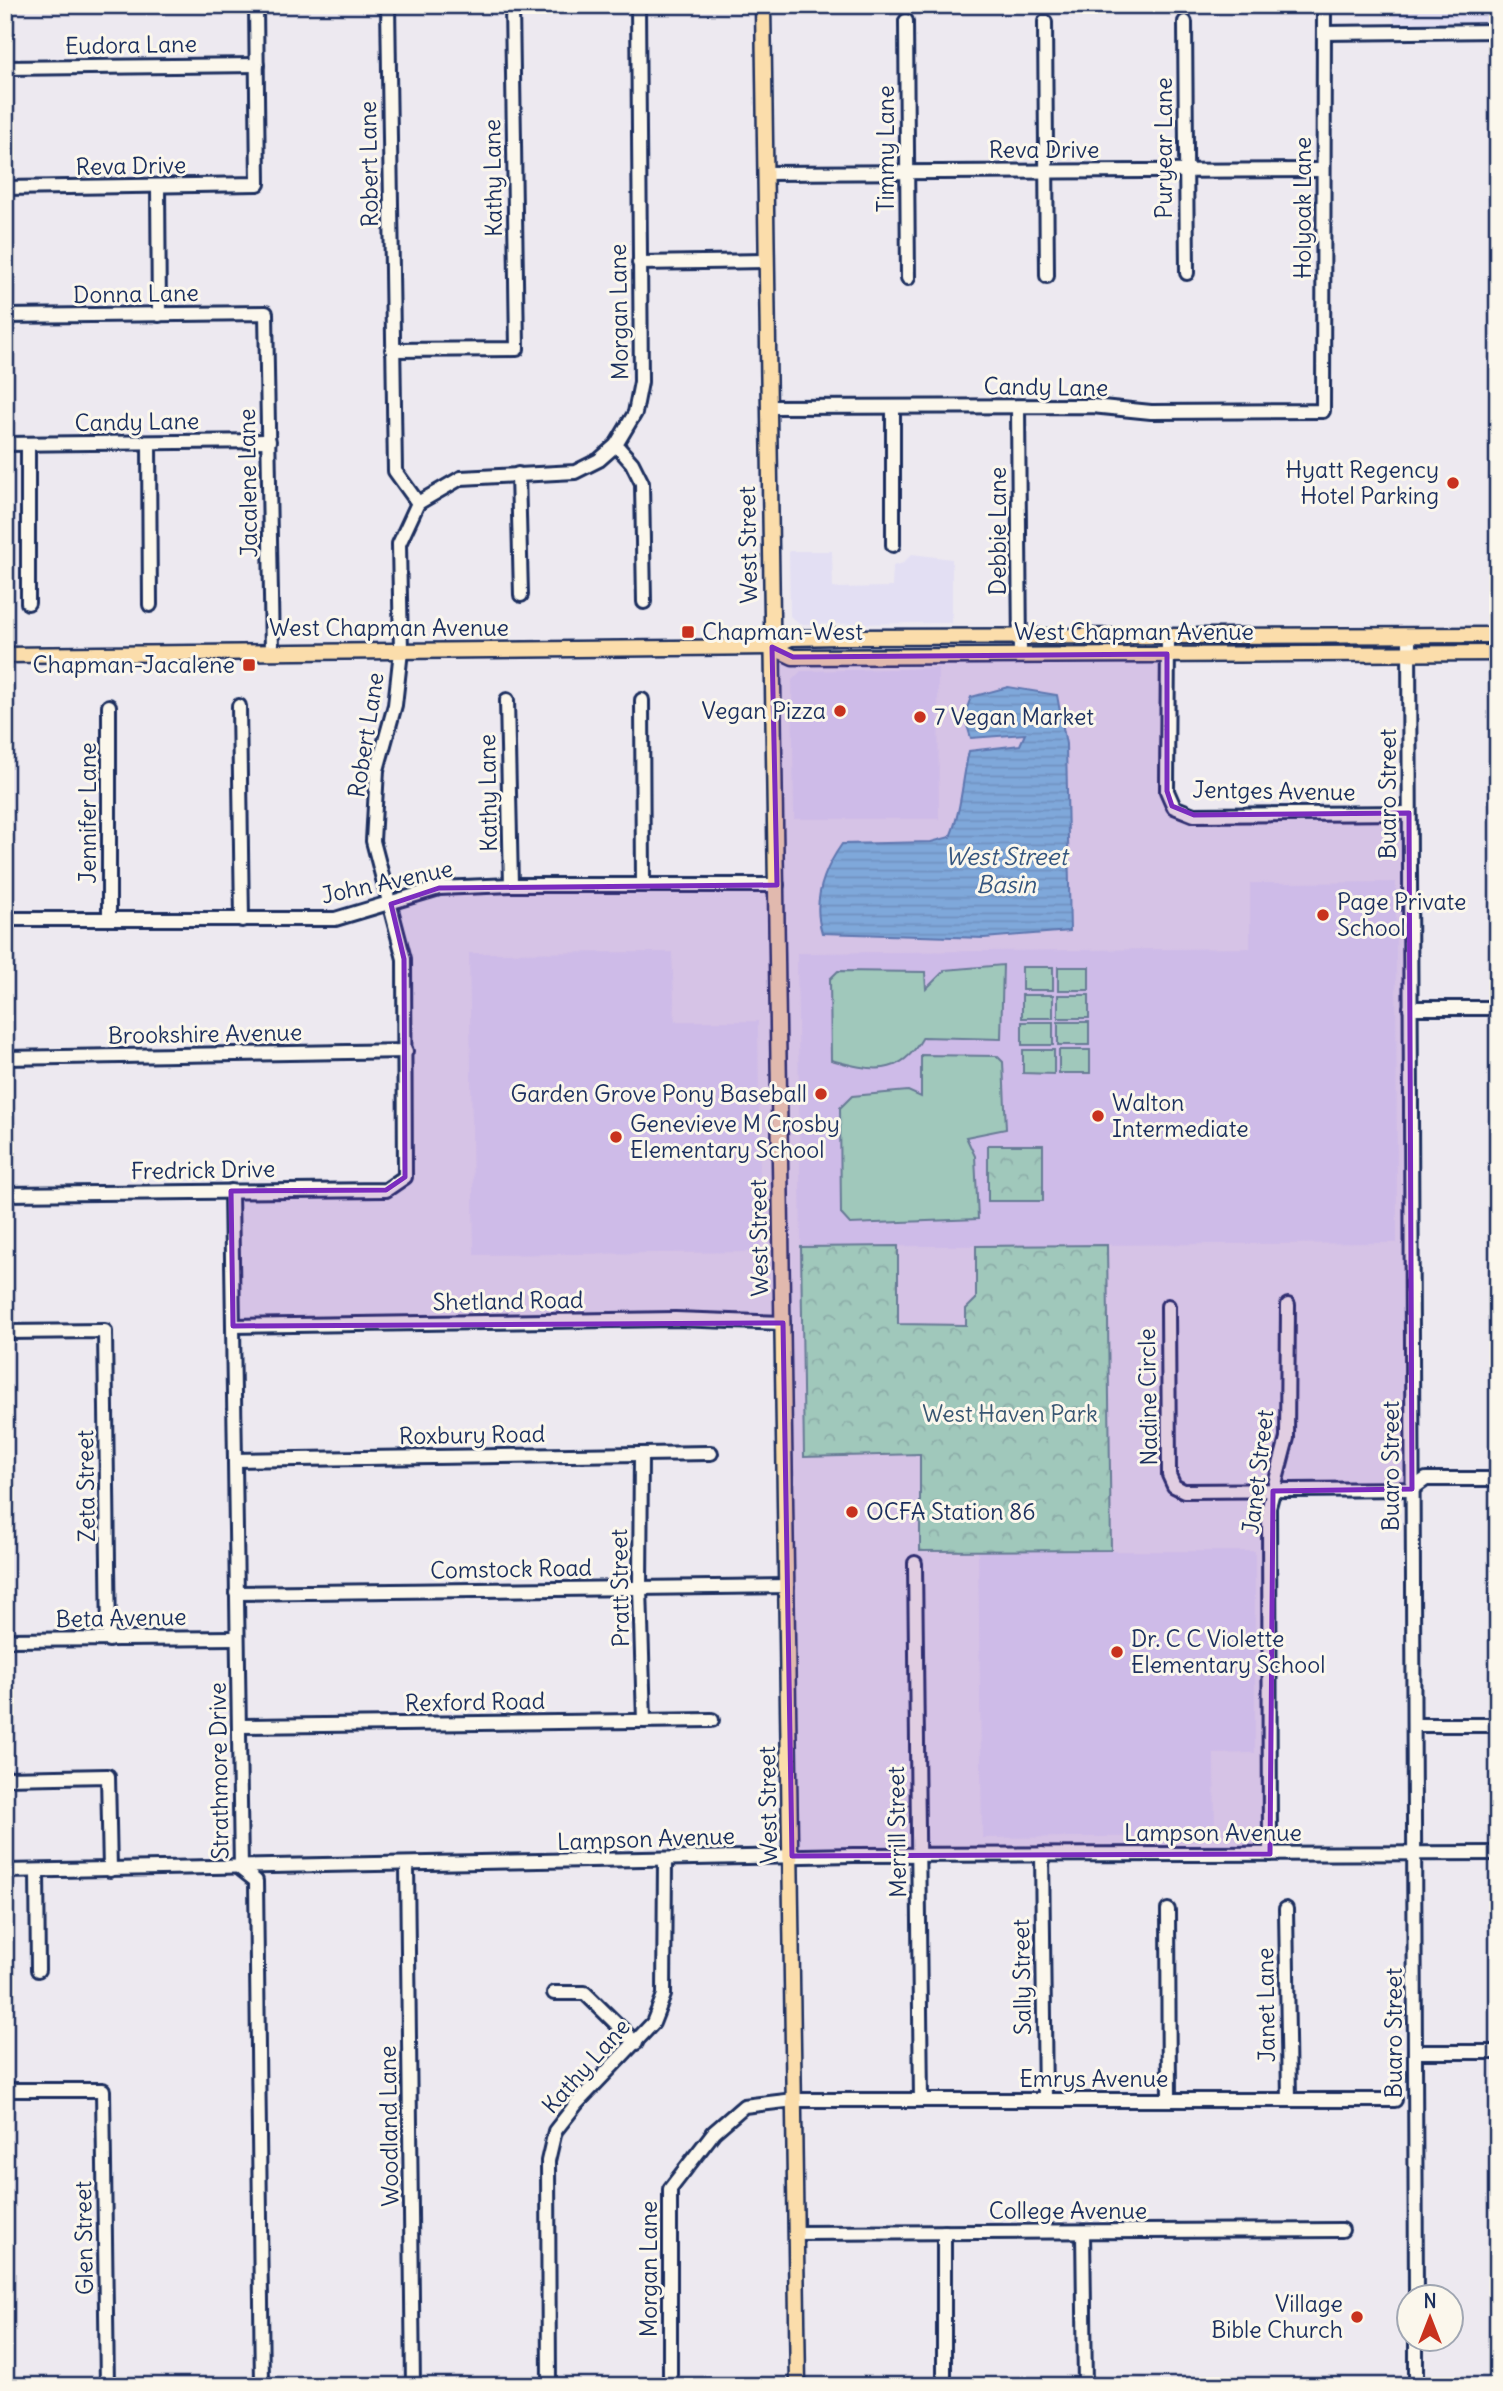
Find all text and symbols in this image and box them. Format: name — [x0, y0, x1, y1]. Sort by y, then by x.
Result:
street label: Eudora Lane — [65, 29, 197, 60]
street label: Puryear Lane — [1149, 77, 1178, 219]
street label: Timmy Lane — [871, 85, 900, 213]
street label: Robert Lane — [353, 101, 384, 227]
street label: Kathy Lane — [477, 119, 508, 237]
street label: Reva Drive — [989, 135, 1099, 164]
street label: Holyoak Lane — [1288, 137, 1317, 279]
street label: Reva Drive — [75, 150, 187, 181]
street label: Morgan Lane — [603, 244, 634, 380]
street label: Donna Lane — [73, 278, 199, 309]
street label: Candy Lane — [983, 371, 1109, 402]
street label: Candy Lane — [74, 406, 200, 437]
street label: Jacalene Lane — [232, 408, 263, 558]
place label: Hyatt Regency Hotel Parking — [1285, 455, 1439, 510]
street label: Debbie Lane — [983, 467, 1012, 595]
marker: Hyatt Regency Hotel Parking — [1445, 475, 1461, 491]
street label: West Street — [732, 486, 763, 604]
street label: West Chapman Avenue — [269, 613, 509, 642]
place label: Chapman-West — [702, 617, 863, 646]
street label: West Chapman Avenue — [1014, 617, 1254, 646]
marker: Chapman-West — [680, 624, 696, 640]
place label: Chapman-Jacalene — [33, 650, 235, 679]
marker: Chapman-Jacalene — [241, 657, 257, 673]
street label: Robert Lane — [341, 670, 390, 800]
place label: Vegan Pizza — [701, 696, 826, 725]
place label: 7 Vegan Market — [934, 702, 1094, 731]
marker: Vegan Pizza — [832, 703, 848, 719]
marker: 7 Vegan Market — [912, 709, 928, 725]
street label: Buaro Street — [1373, 729, 1402, 859]
street label: Kathy Lane — [472, 734, 503, 852]
street label: Jennifer Lane — [73, 742, 102, 884]
street label: Jentges Avenue — [1192, 775, 1356, 806]
water label: West Street Basin — [945, 841, 1070, 899]
street label: John Avenue — [318, 853, 455, 910]
place label: Page Private School — [1337, 887, 1466, 942]
marker: Page Private School — [1315, 907, 1331, 923]
street label: Brookshire Avenue — [108, 1017, 302, 1050]
place label: Garden Grove Pony Baseball — [511, 1079, 807, 1108]
marker: Garden Grove Pony Baseball — [813, 1086, 829, 1102]
place label: Walton Intermediate — [1112, 1088, 1249, 1143]
marker: Walton Intermediate — [1090, 1108, 1106, 1124]
place label: Genevieve M Crosby Elementary School — [630, 1109, 840, 1164]
marker: Genevieve M Crosby Elementary School — [608, 1129, 624, 1145]
street label: Fredrick Drive — [130, 1154, 275, 1185]
street label: West Street — [743, 1179, 774, 1297]
street label: Shetland Road — [432, 1285, 584, 1316]
street label: Nadine Circle — [1132, 1328, 1163, 1466]
park label: West Haven Park — [922, 1399, 1098, 1428]
street label: Buaro Street — [1376, 1401, 1405, 1531]
street label: Janet Street — [1235, 1408, 1280, 1536]
street label: Roxbury Road — [399, 1419, 545, 1450]
street label: Zeta Street — [70, 1429, 101, 1542]
place label: OCFA Station 86 — [866, 1497, 1035, 1526]
marker: OCFA Station 86 — [844, 1504, 860, 1520]
street label: Pratt Street — [604, 1528, 635, 1647]
street label: Comstock Road — [430, 1553, 592, 1584]
street label: Beta Avenue — [55, 1602, 187, 1633]
place label: Dr. C C Violette Elementary School — [1131, 1624, 1325, 1679]
marker: Dr. C C Violette Elementary School — [1109, 1644, 1125, 1660]
street label: Strathmore Drive — [202, 1682, 235, 1860]
street label: Rexford Road — [405, 1686, 545, 1717]
street label: West Street — [752, 1746, 783, 1864]
street label: Merrill Street — [881, 1766, 912, 1898]
street label: Lampson Avenue — [1124, 1818, 1302, 1847]
street label: Lampson Avenue — [557, 1821, 735, 1856]
street label: Sally Street — [1006, 1918, 1037, 2035]
street label: Janet Lane — [1250, 1947, 1281, 2063]
street label: Buaro Street — [1379, 1968, 1408, 2098]
street label: Kathy Lane — [535, 2012, 636, 2119]
street label: Woodland Lane — [373, 2045, 404, 2207]
street label: Emrys Avenue — [1019, 2064, 1169, 2093]
street label: Glen Street — [68, 2180, 99, 2295]
street label: College Avenue — [989, 2196, 1147, 2225]
street label: Morgan Lane — [634, 2201, 663, 2337]
north arrow — [1394, 2282, 1464, 2352]
place label: Village Bible Church — [1211, 2289, 1343, 2344]
text: N — [1423, 2289, 1437, 2313]
marker: Village Bible Church — [1349, 2309, 1365, 2325]

